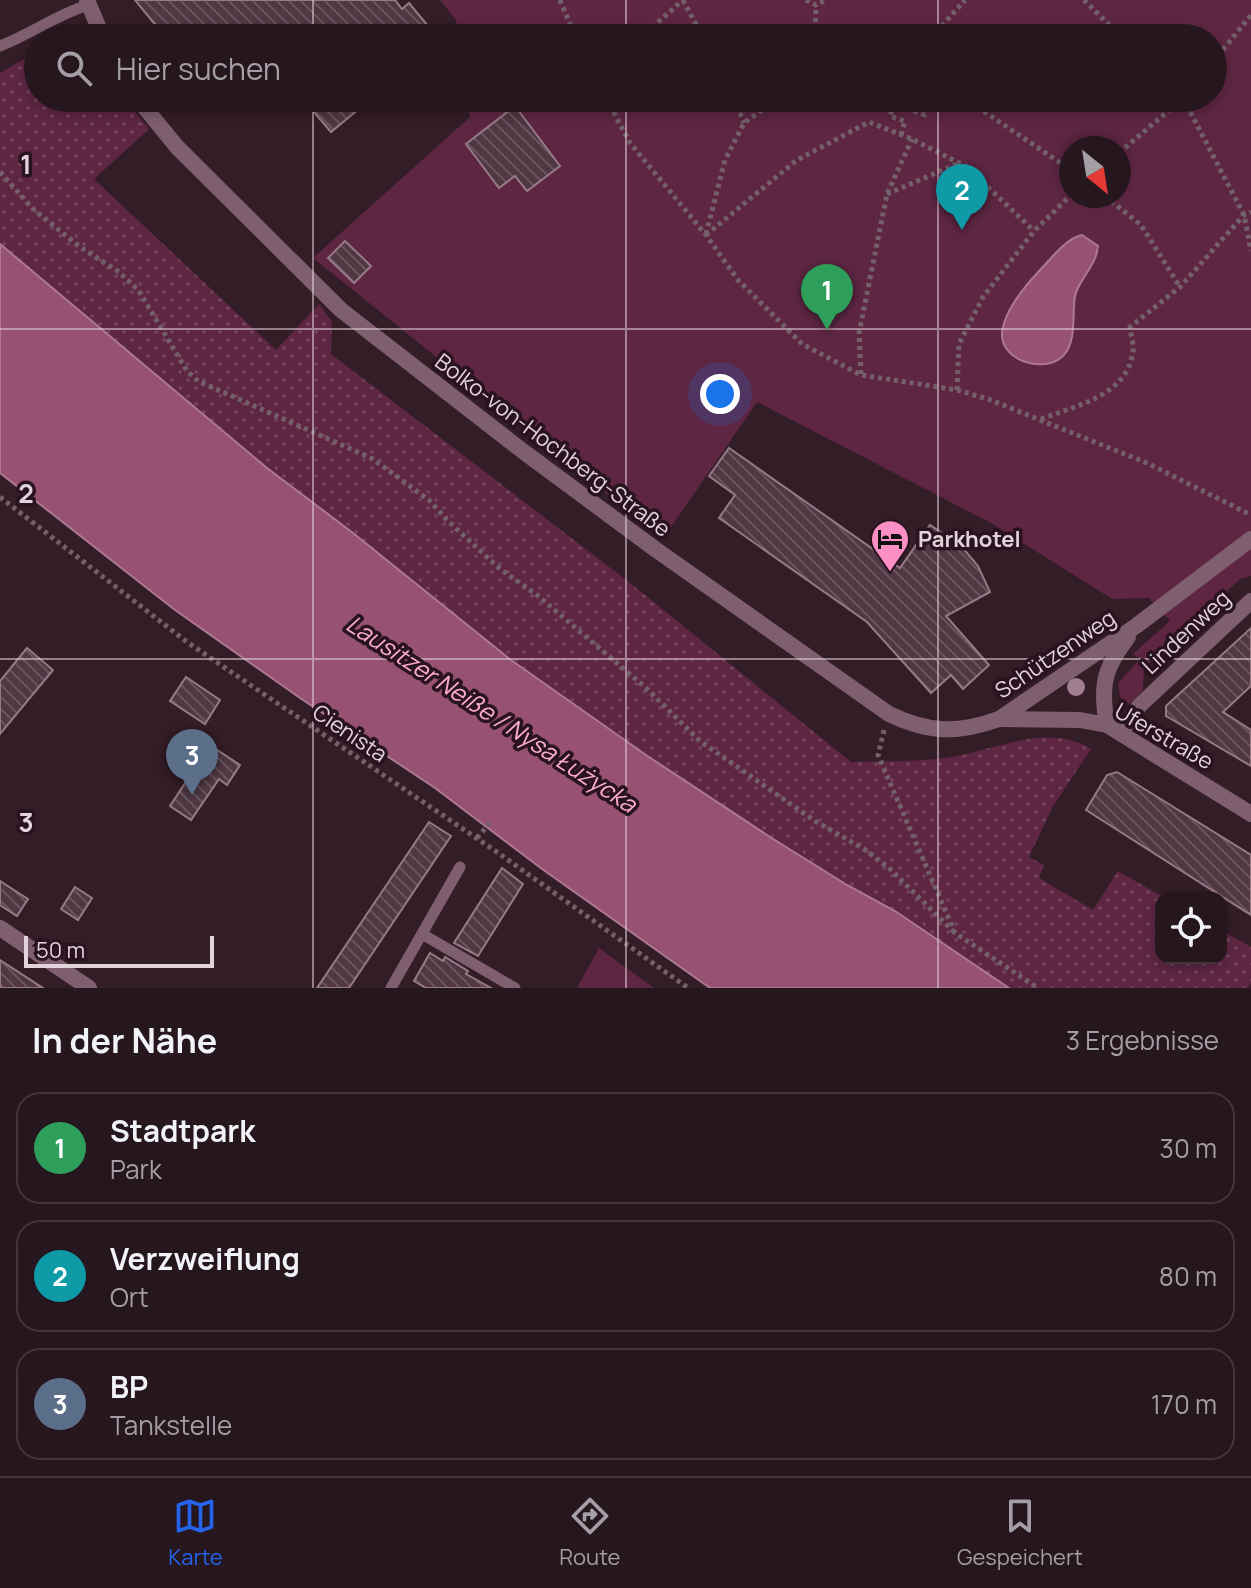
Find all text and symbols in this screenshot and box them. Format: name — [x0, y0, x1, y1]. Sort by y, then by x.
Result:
search box — [24, 24, 1227, 112]
icon: search — [52, 46, 96, 90]
text: Hier suchen — [116, 48, 281, 89]
north arrow — [1059, 136, 1131, 208]
text: 1 — [20, 146, 32, 182]
pin: 2 — [936, 164, 988, 230]
pin: 1 — [801, 264, 853, 330]
street label: Bolko-von-Hochberg-Straße — [429, 346, 677, 544]
your location — [700, 374, 740, 414]
text: 2 — [18, 475, 34, 511]
hotel icon: Parkhotel — [869, 518, 911, 573]
place label: Parkhotel — [918, 524, 1021, 554]
street label: Lindenweg — [1135, 583, 1237, 681]
street label: Schützenweg — [989, 603, 1121, 705]
water label: Lausitzer Neiße / Nysa Łużycka — [341, 607, 645, 820]
street label: Uferstraße — [1109, 696, 1219, 776]
street label: Cienista — [307, 697, 393, 769]
pin: 3 — [166, 729, 218, 795]
text: 3 — [18, 804, 34, 840]
map controls — [1155, 892, 1227, 964]
button: locate — [1155, 892, 1227, 964]
scale bar — [24, 932, 214, 968]
text: 50 m — [36, 935, 85, 965]
text: In der Nähe — [32, 1017, 217, 1063]
text: 3 Ergebnisse — [1066, 1022, 1219, 1058]
text: Stadtpark — [110, 1110, 255, 1151]
text: 1 — [54, 1130, 66, 1166]
text: 30 m — [1160, 1130, 1217, 1166]
text: Park — [110, 1151, 162, 1187]
text: Verzweiflung — [110, 1238, 300, 1279]
text: 2 — [52, 1258, 68, 1294]
text: 80 m — [1159, 1258, 1217, 1294]
text: Ort — [110, 1279, 149, 1315]
text: BP — [110, 1366, 148, 1407]
text: 3 — [52, 1386, 68, 1422]
text: 170 m — [1151, 1386, 1217, 1422]
text: Tankstelle — [110, 1407, 232, 1443]
tab: Karte — [168, 1494, 223, 1572]
tab: Route — [559, 1494, 620, 1572]
tab: Gespeichert — [957, 1494, 1083, 1572]

